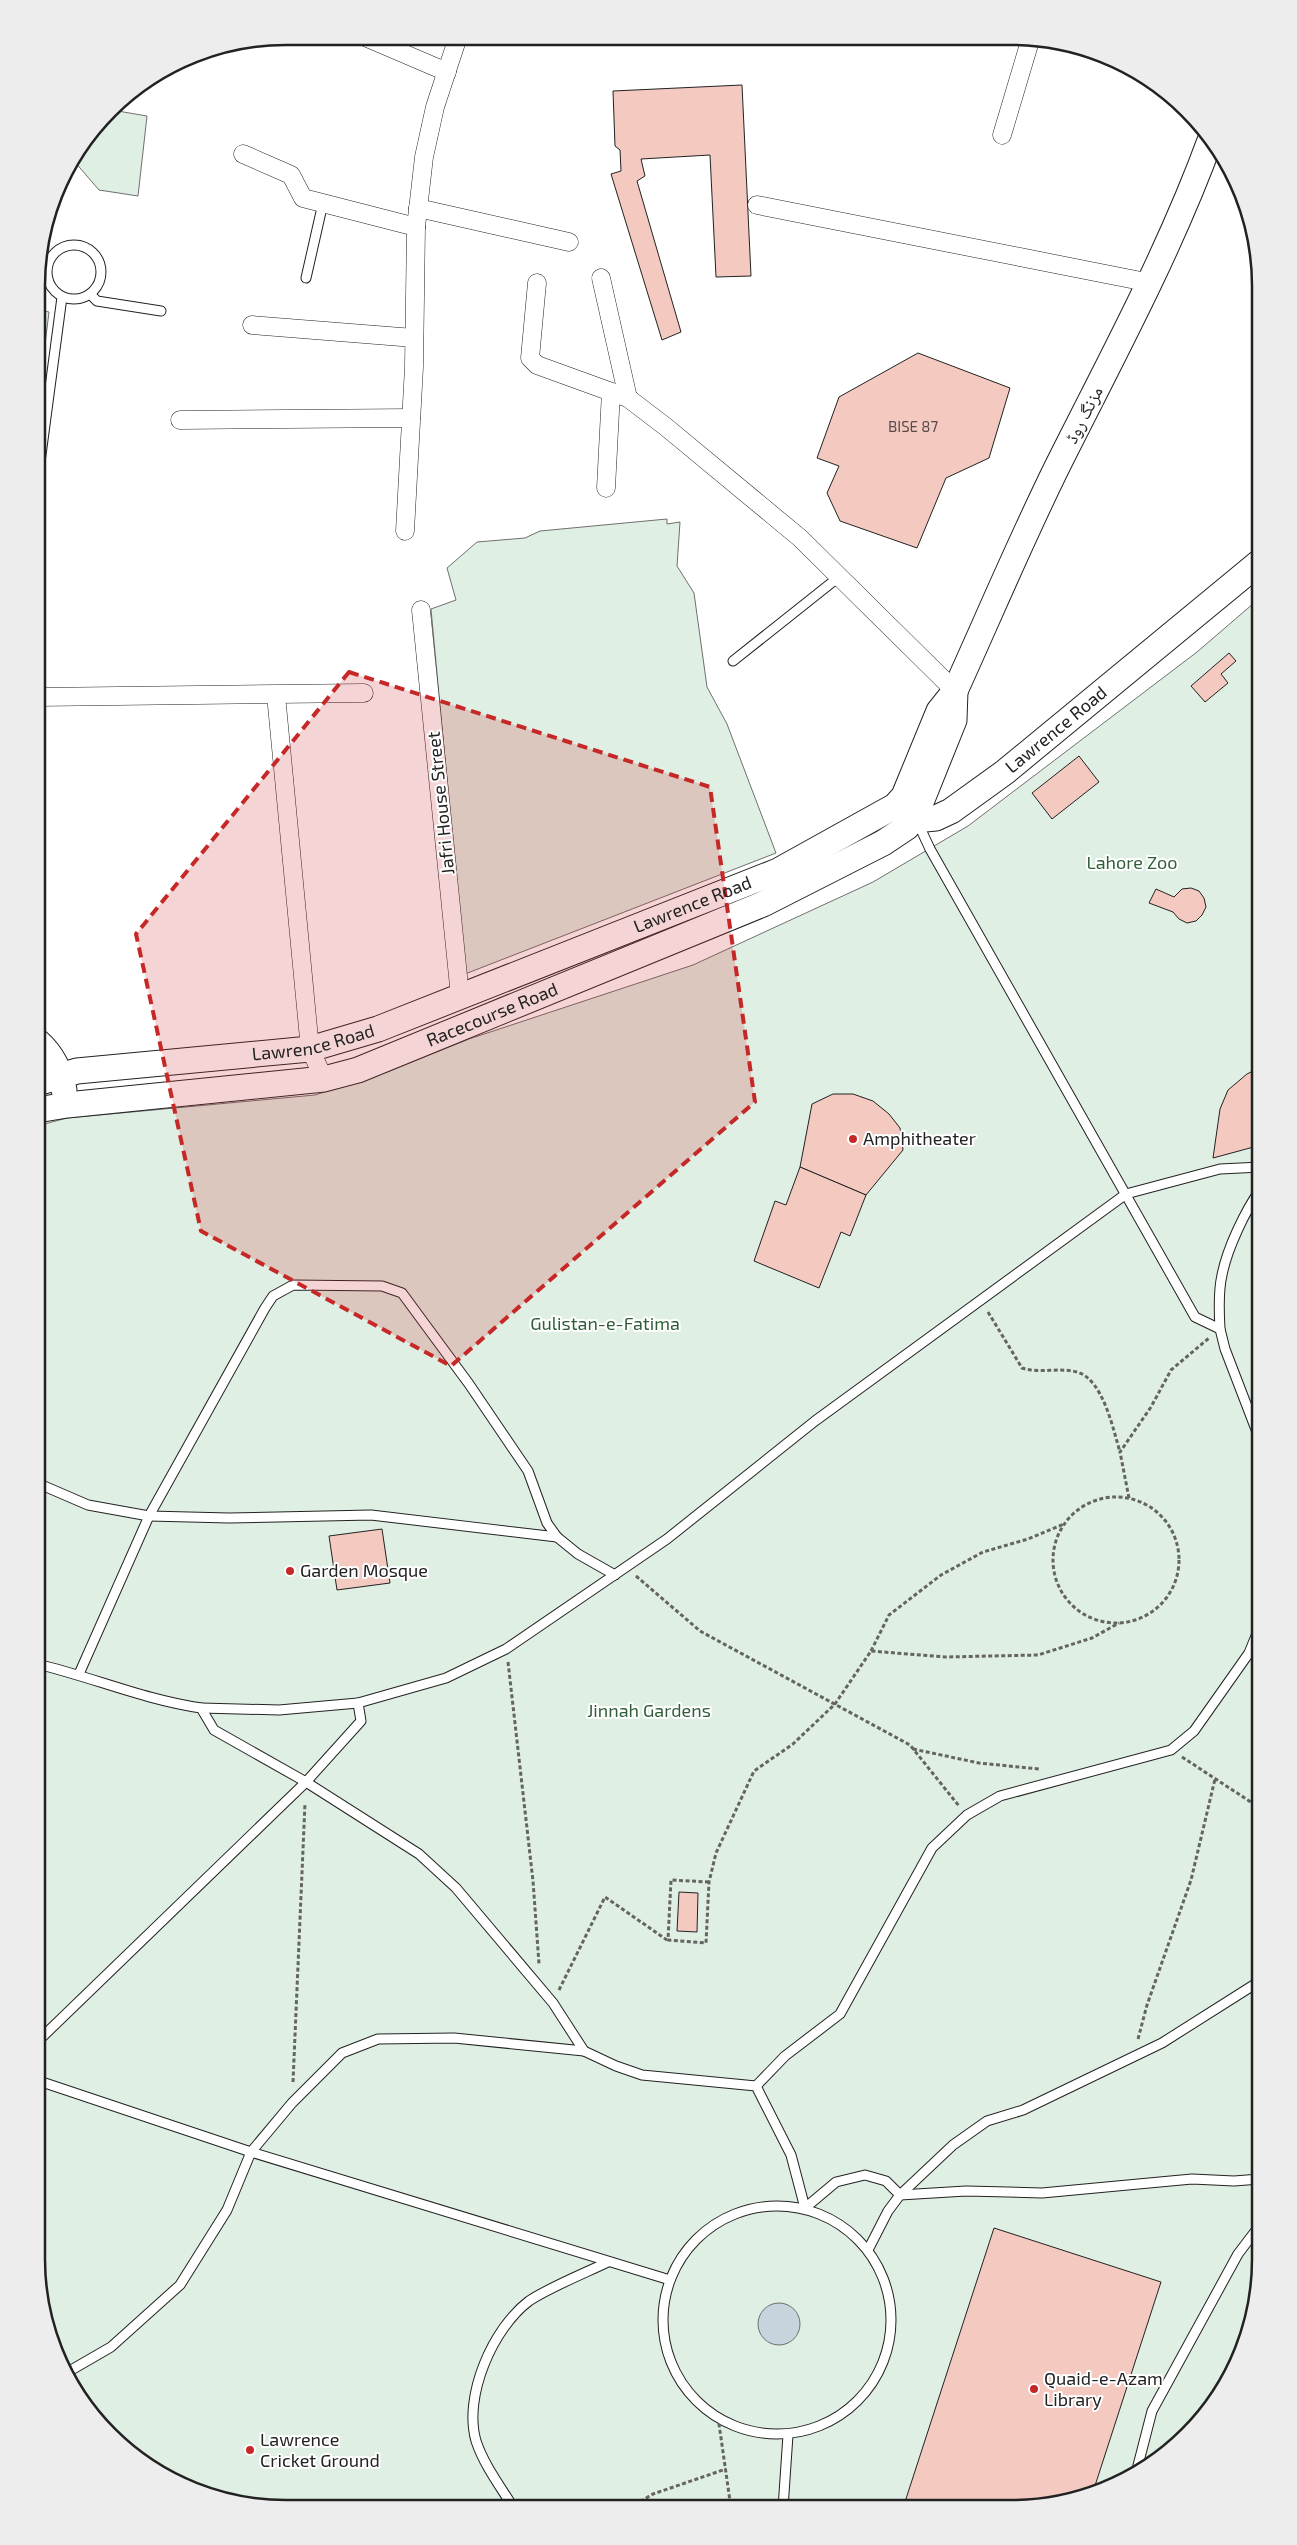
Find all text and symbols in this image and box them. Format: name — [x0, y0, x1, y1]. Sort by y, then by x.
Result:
street label: مزنگ روڈ — [1059, 382, 1107, 447]
house number: BISE 87 — [888, 417, 938, 435]
street label: Lawrence Road — [1000, 681, 1111, 777]
street label: Jafri House Street — [422, 730, 458, 876]
park label: Lahore Zoo — [1086, 851, 1178, 873]
street label: Lawrence Road — [630, 871, 754, 937]
street label: Racecourse Road — [423, 977, 561, 1051]
street label: Lawrence Road — [251, 1019, 377, 1064]
place label: Amphitheater — [863, 1127, 976, 1149]
marker: Amphitheater — [847, 1133, 859, 1145]
park label: Gulistan-e-Fatima — [530, 1312, 680, 1334]
place label: Garden Mosque — [300, 1559, 428, 1581]
marker: Garden Mosque — [284, 1565, 296, 1577]
park label: Jinnah Gardens — [587, 1699, 711, 1721]
place label: Quaid-e-Azam Library — [1044, 2367, 1163, 2410]
marker: Quaid-e-Azam Library — [1028, 2383, 1040, 2395]
place label: Lawrence Cricket Ground — [260, 2428, 380, 2471]
marker: Lawrence Cricket Ground — [244, 2444, 256, 2456]

